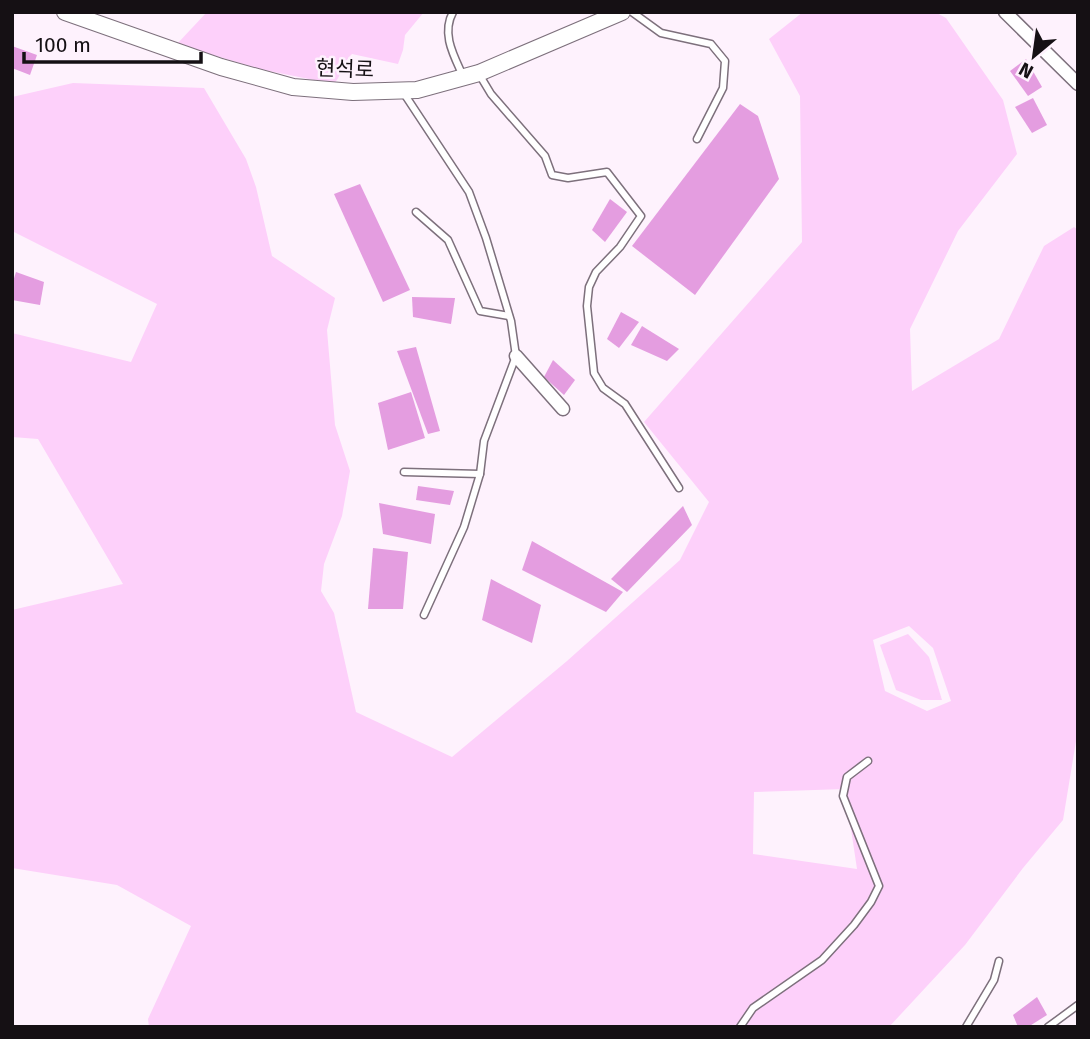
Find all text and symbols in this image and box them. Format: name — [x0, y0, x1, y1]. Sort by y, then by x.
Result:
scale bar — [24, 21, 201, 65]
north arrow — [999, 21, 1069, 91]
text: 100 m — [35, 32, 91, 58]
street label: 현석로 — [316, 55, 374, 83]
text: N — [1015, 57, 1037, 84]

